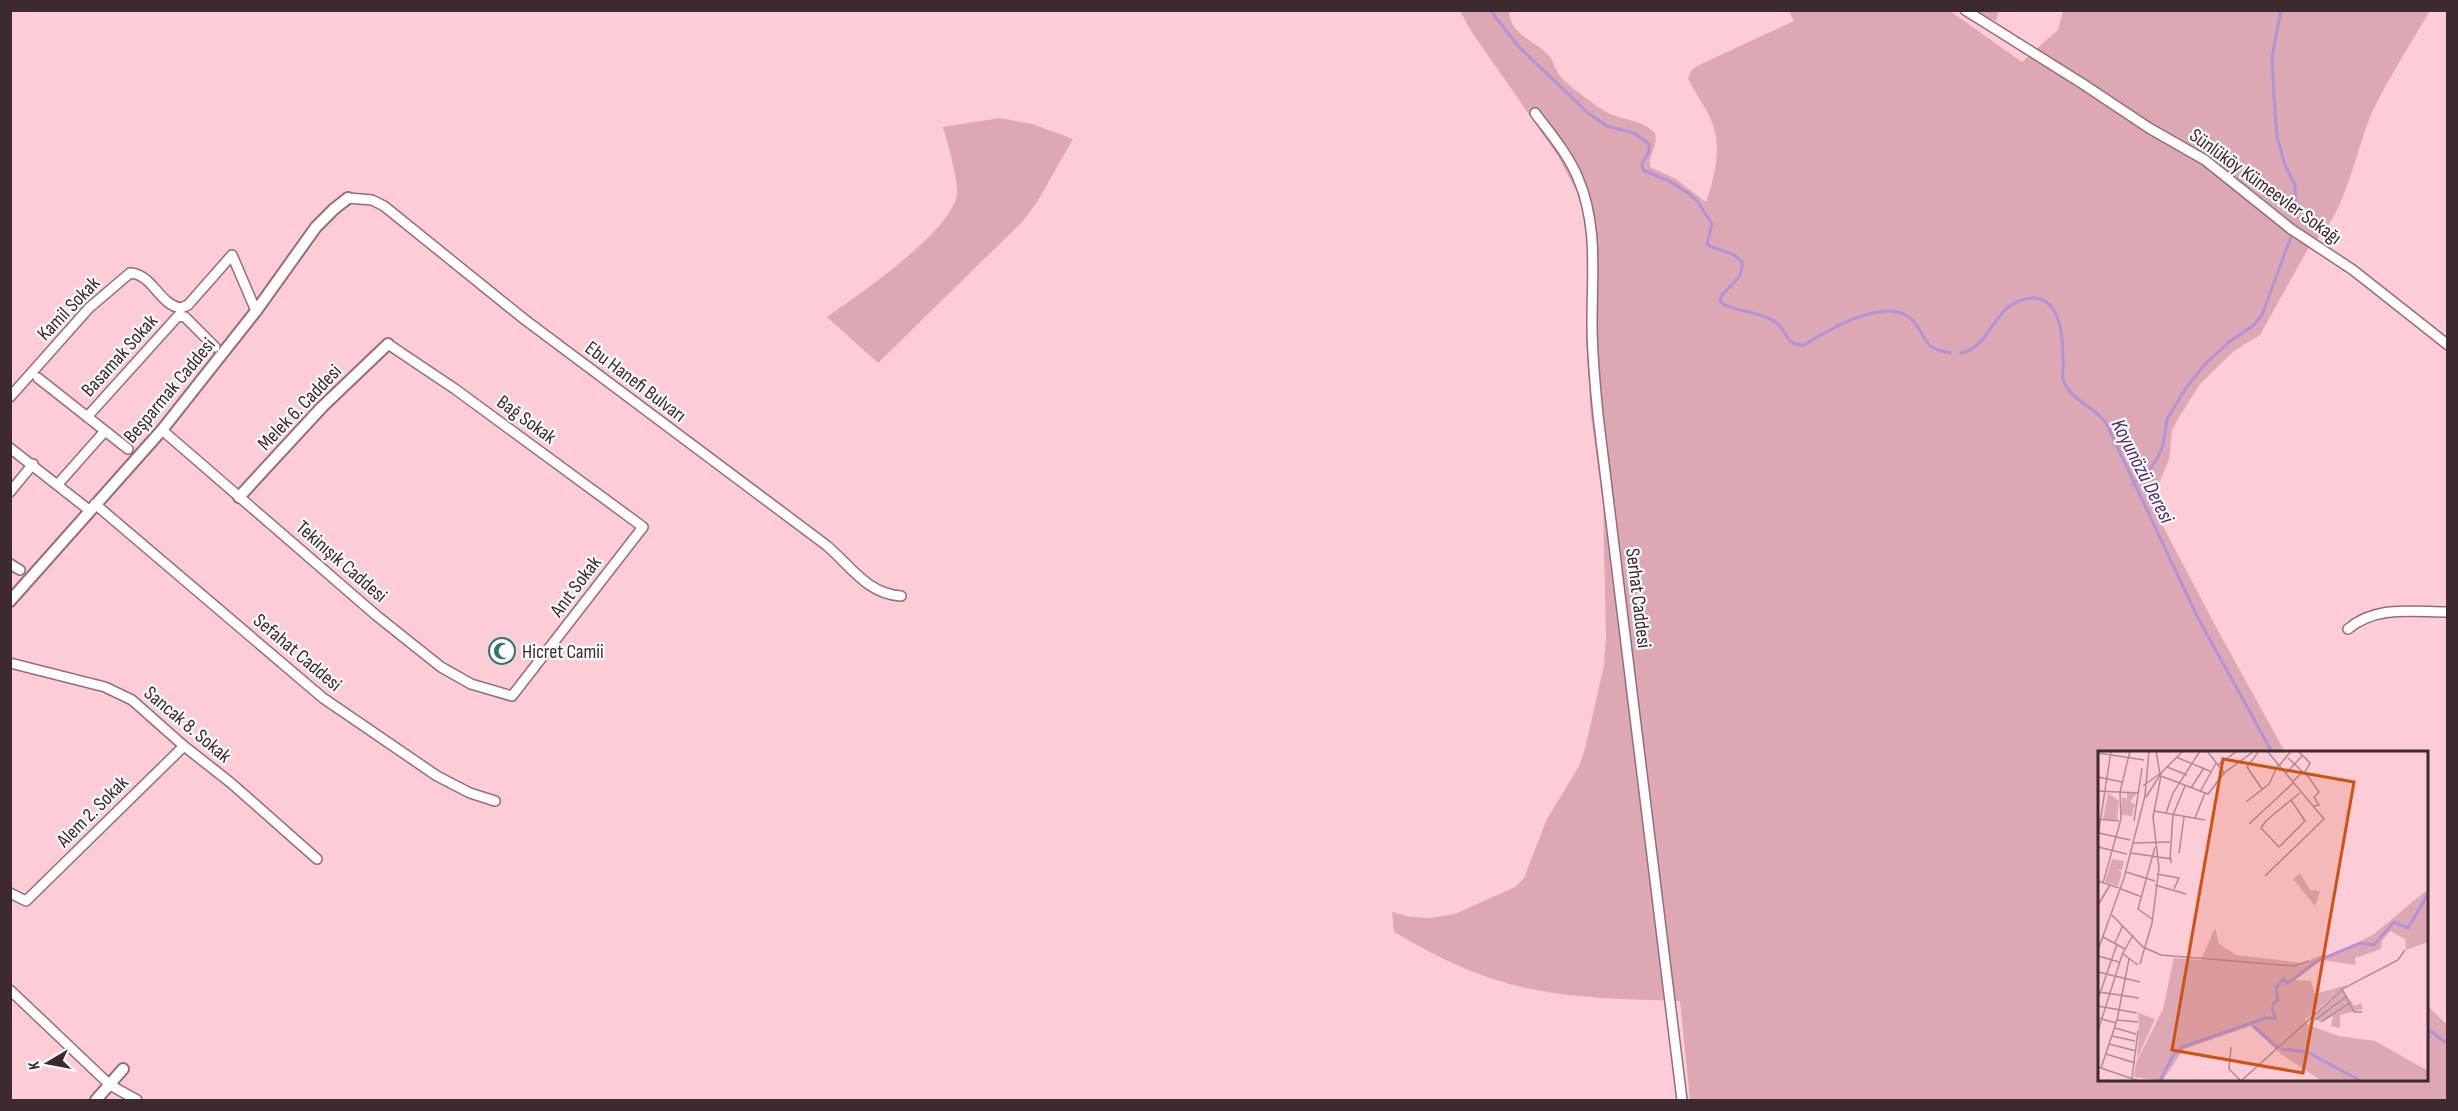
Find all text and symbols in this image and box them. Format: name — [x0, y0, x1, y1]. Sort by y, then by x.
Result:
street label: Sünlüköy Kümeevler Sokağı — [2185, 124, 2346, 250]
street label: Kamil Sokak — [32, 271, 105, 346]
street label: Basamak Sokak — [76, 309, 163, 402]
street label: Beşparmak Caddesi — [119, 333, 221, 448]
street label: Ebu Hanefi Bulvarı — [580, 336, 691, 428]
street label: Melek 6. Caddesi — [253, 360, 347, 456]
street label: Bağ Sokak — [492, 390, 561, 450]
water label: Koyunözü Deresi — [2106, 415, 2180, 529]
street label: Tekinışık Caddesi — [291, 516, 392, 608]
street label: Serhat Caddesi — [1620, 547, 1656, 649]
street label: Anıt Sokak — [544, 551, 607, 623]
street label: Sefahat Caddesi — [248, 609, 346, 697]
mosque icon: Hicret Camii — [487, 636, 517, 666]
place label: Hicret Camii — [522, 640, 604, 664]
street label: Sancak 8. Sokak — [139, 681, 236, 768]
inset map — [2098, 751, 2428, 1081]
street label: Alem 2. Sokak — [51, 771, 134, 853]
north arrow — [18, 1033, 78, 1093]
text: K — [25, 1060, 45, 1071]

